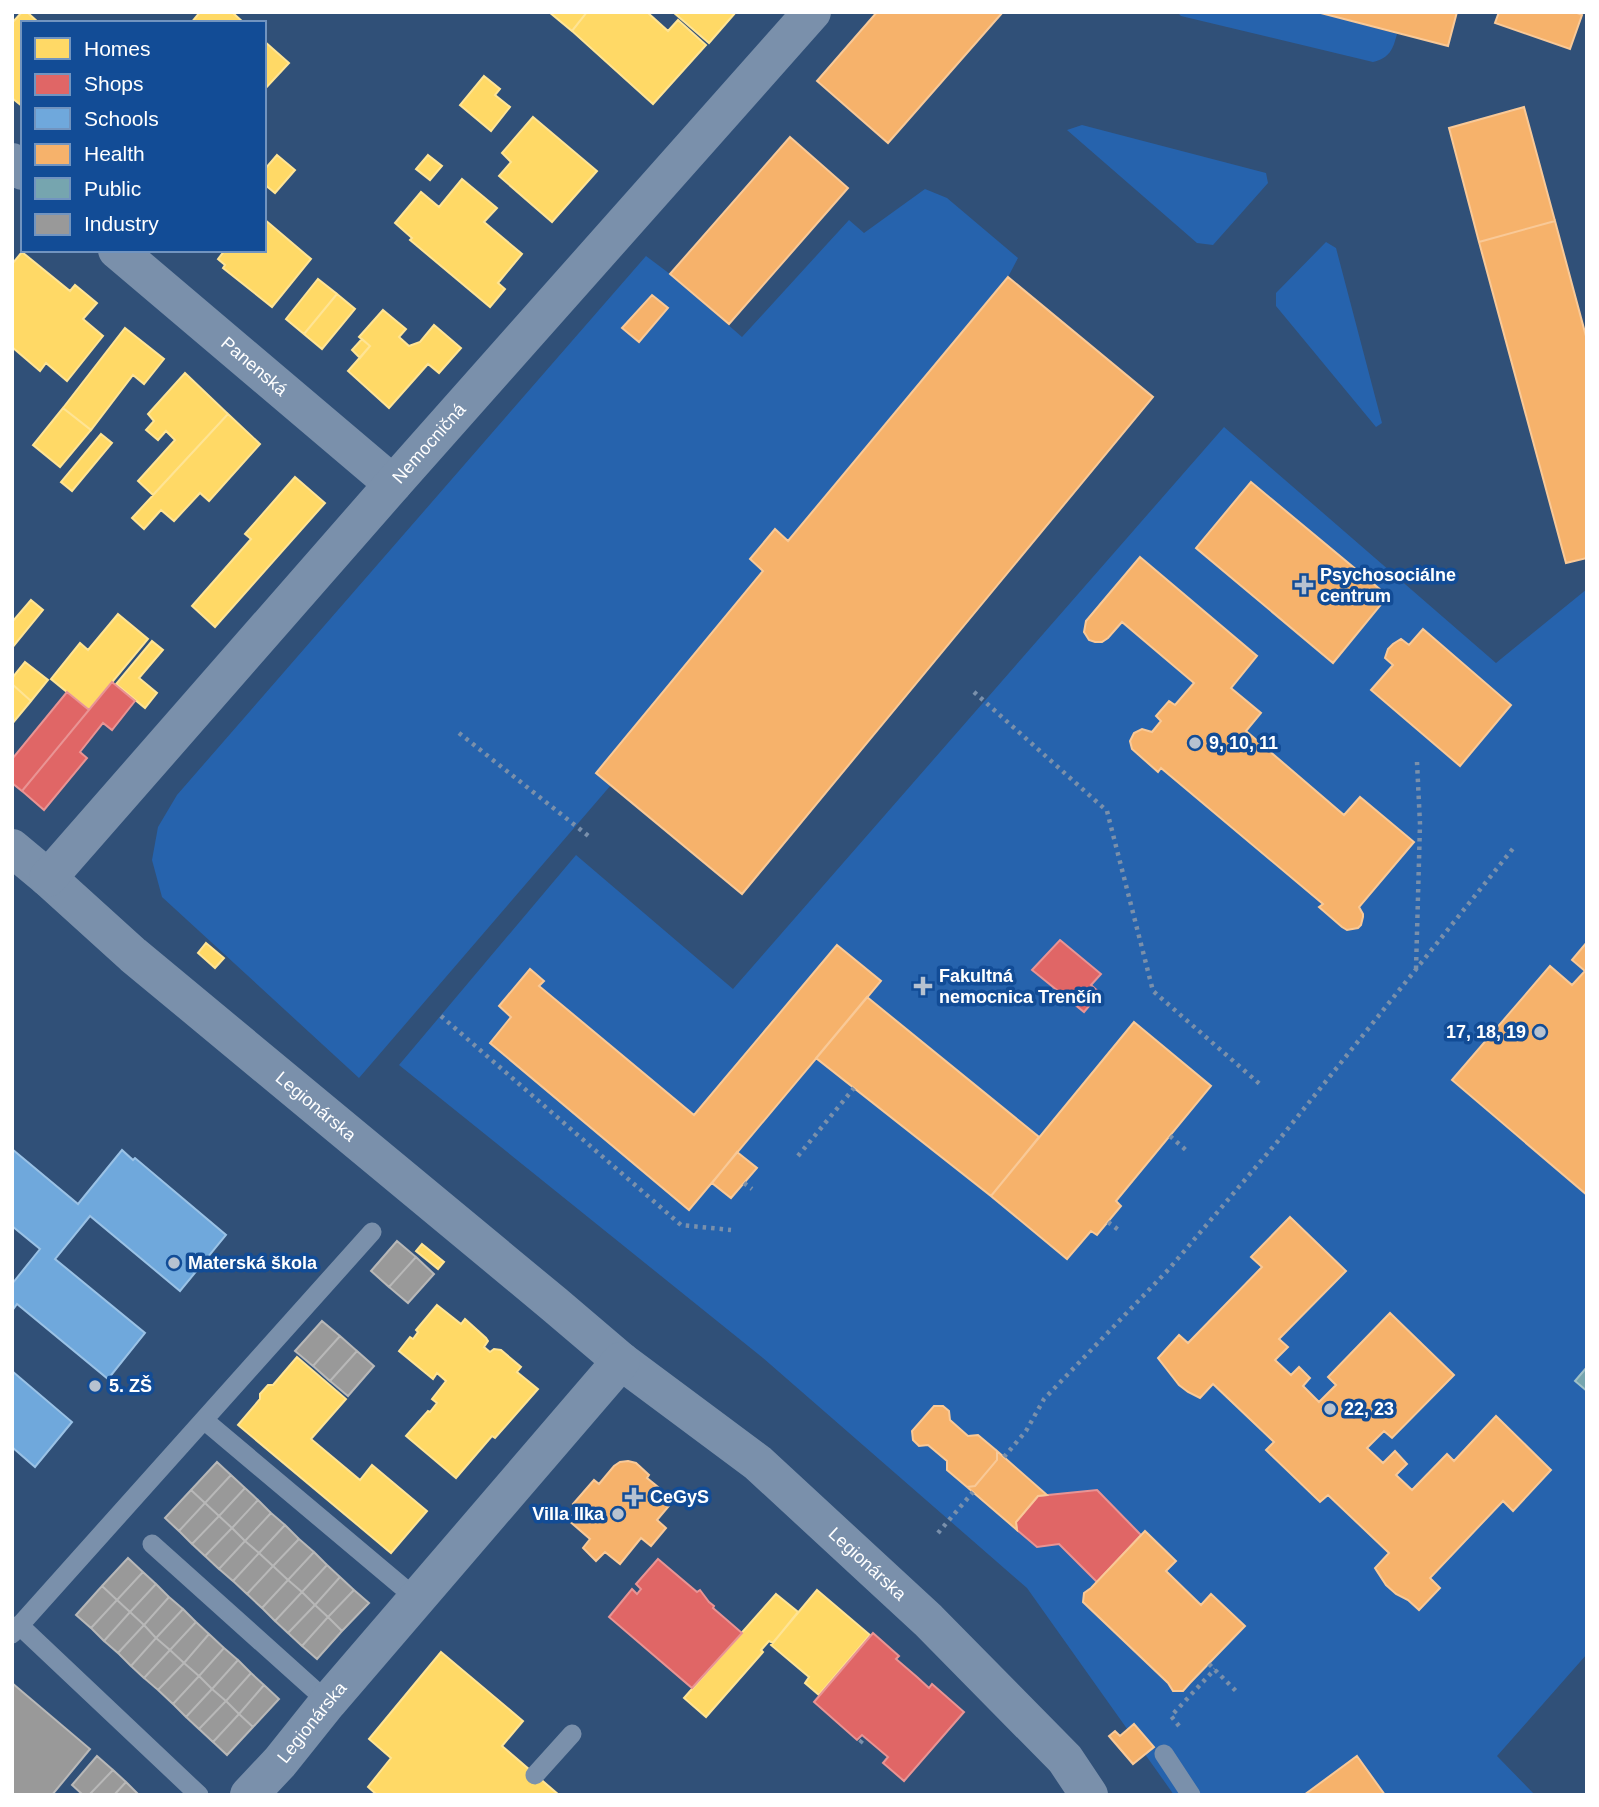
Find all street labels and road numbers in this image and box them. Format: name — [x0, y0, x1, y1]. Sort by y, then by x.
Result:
street label: Panenská — [217, 333, 292, 401]
street label: Nemocničná — [388, 399, 470, 487]
street label: Legionárska — [272, 1068, 361, 1146]
street label: Legionárska — [825, 1523, 911, 1605]
street label: Legionárska — [273, 1677, 351, 1767]

